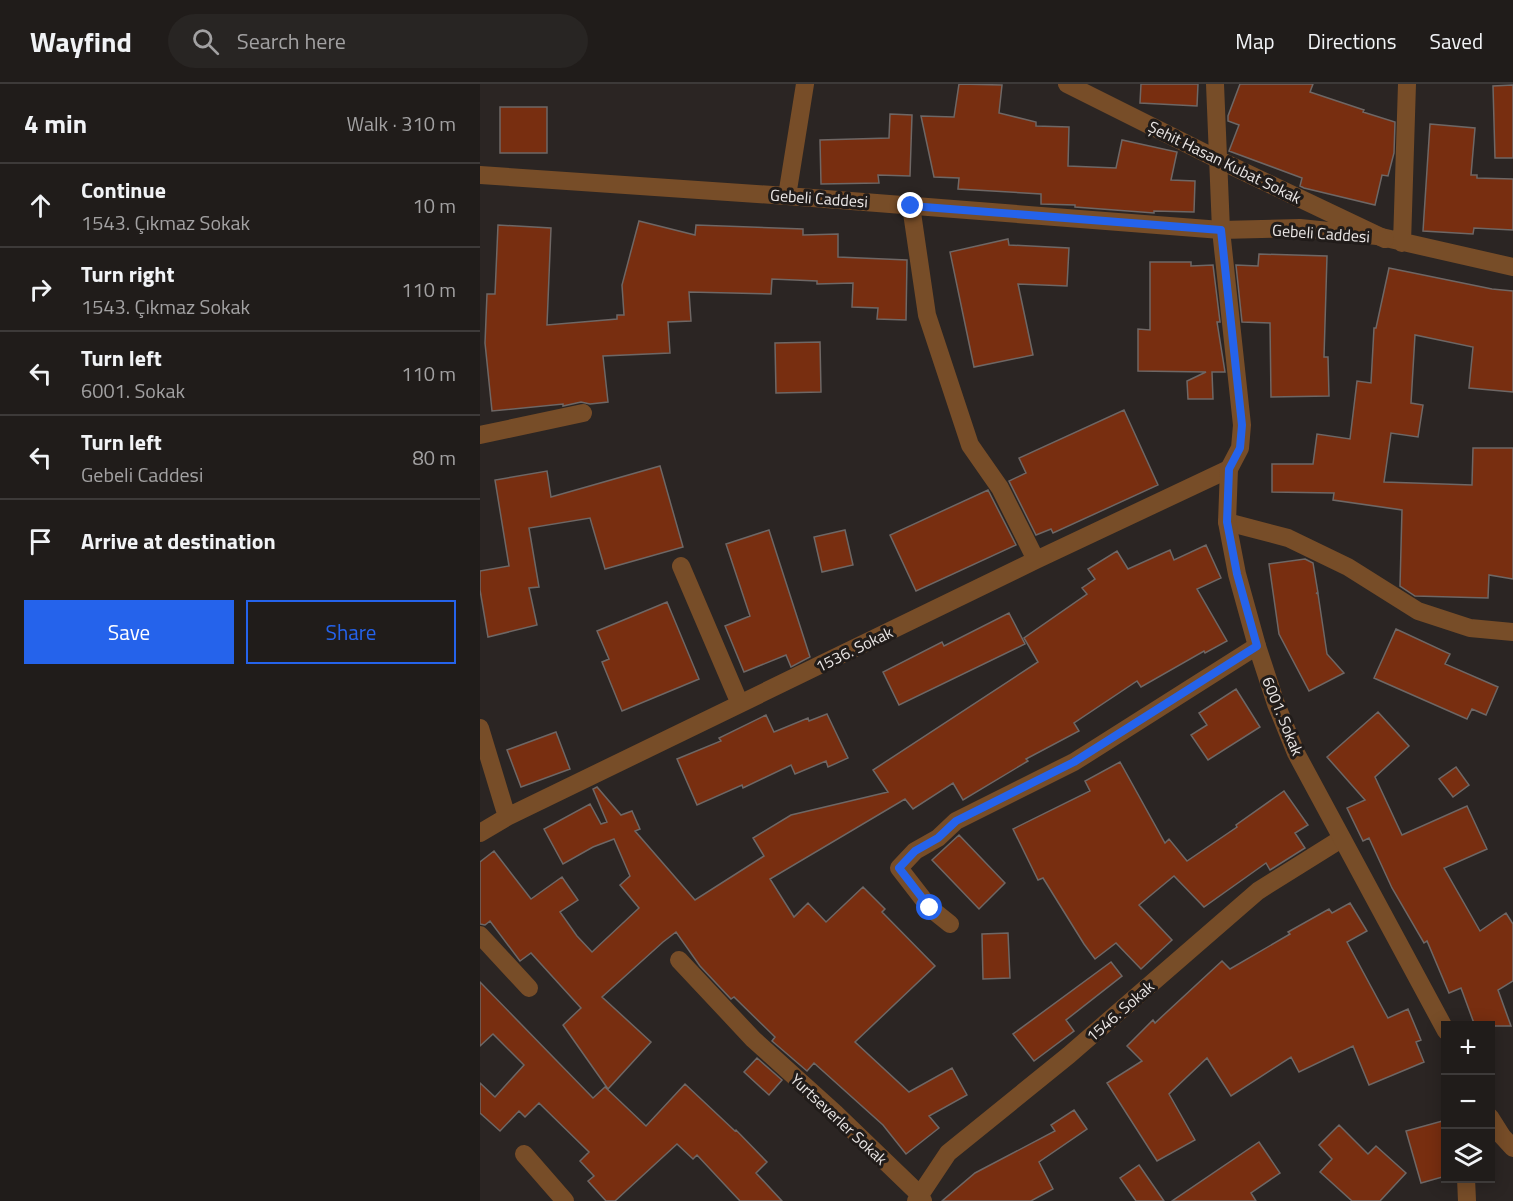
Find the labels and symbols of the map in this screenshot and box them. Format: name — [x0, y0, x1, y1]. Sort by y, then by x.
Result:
street label: Şehit Hasan Kubat Sokak — [1144, 114, 1306, 210]
street label: Gebeli Caddesi — [769, 183, 869, 213]
route end — [897, 192, 923, 218]
street label: Gebeli Caddesi — [1271, 218, 1371, 248]
street label: 1536. Sokak — [811, 620, 897, 678]
street label: 6001. Sokak — [1256, 673, 1310, 759]
route start — [916, 894, 942, 920]
street label: 1546. Sokak — [1081, 974, 1160, 1047]
street label: Yurtseverler Sokak — [785, 1068, 893, 1171]

